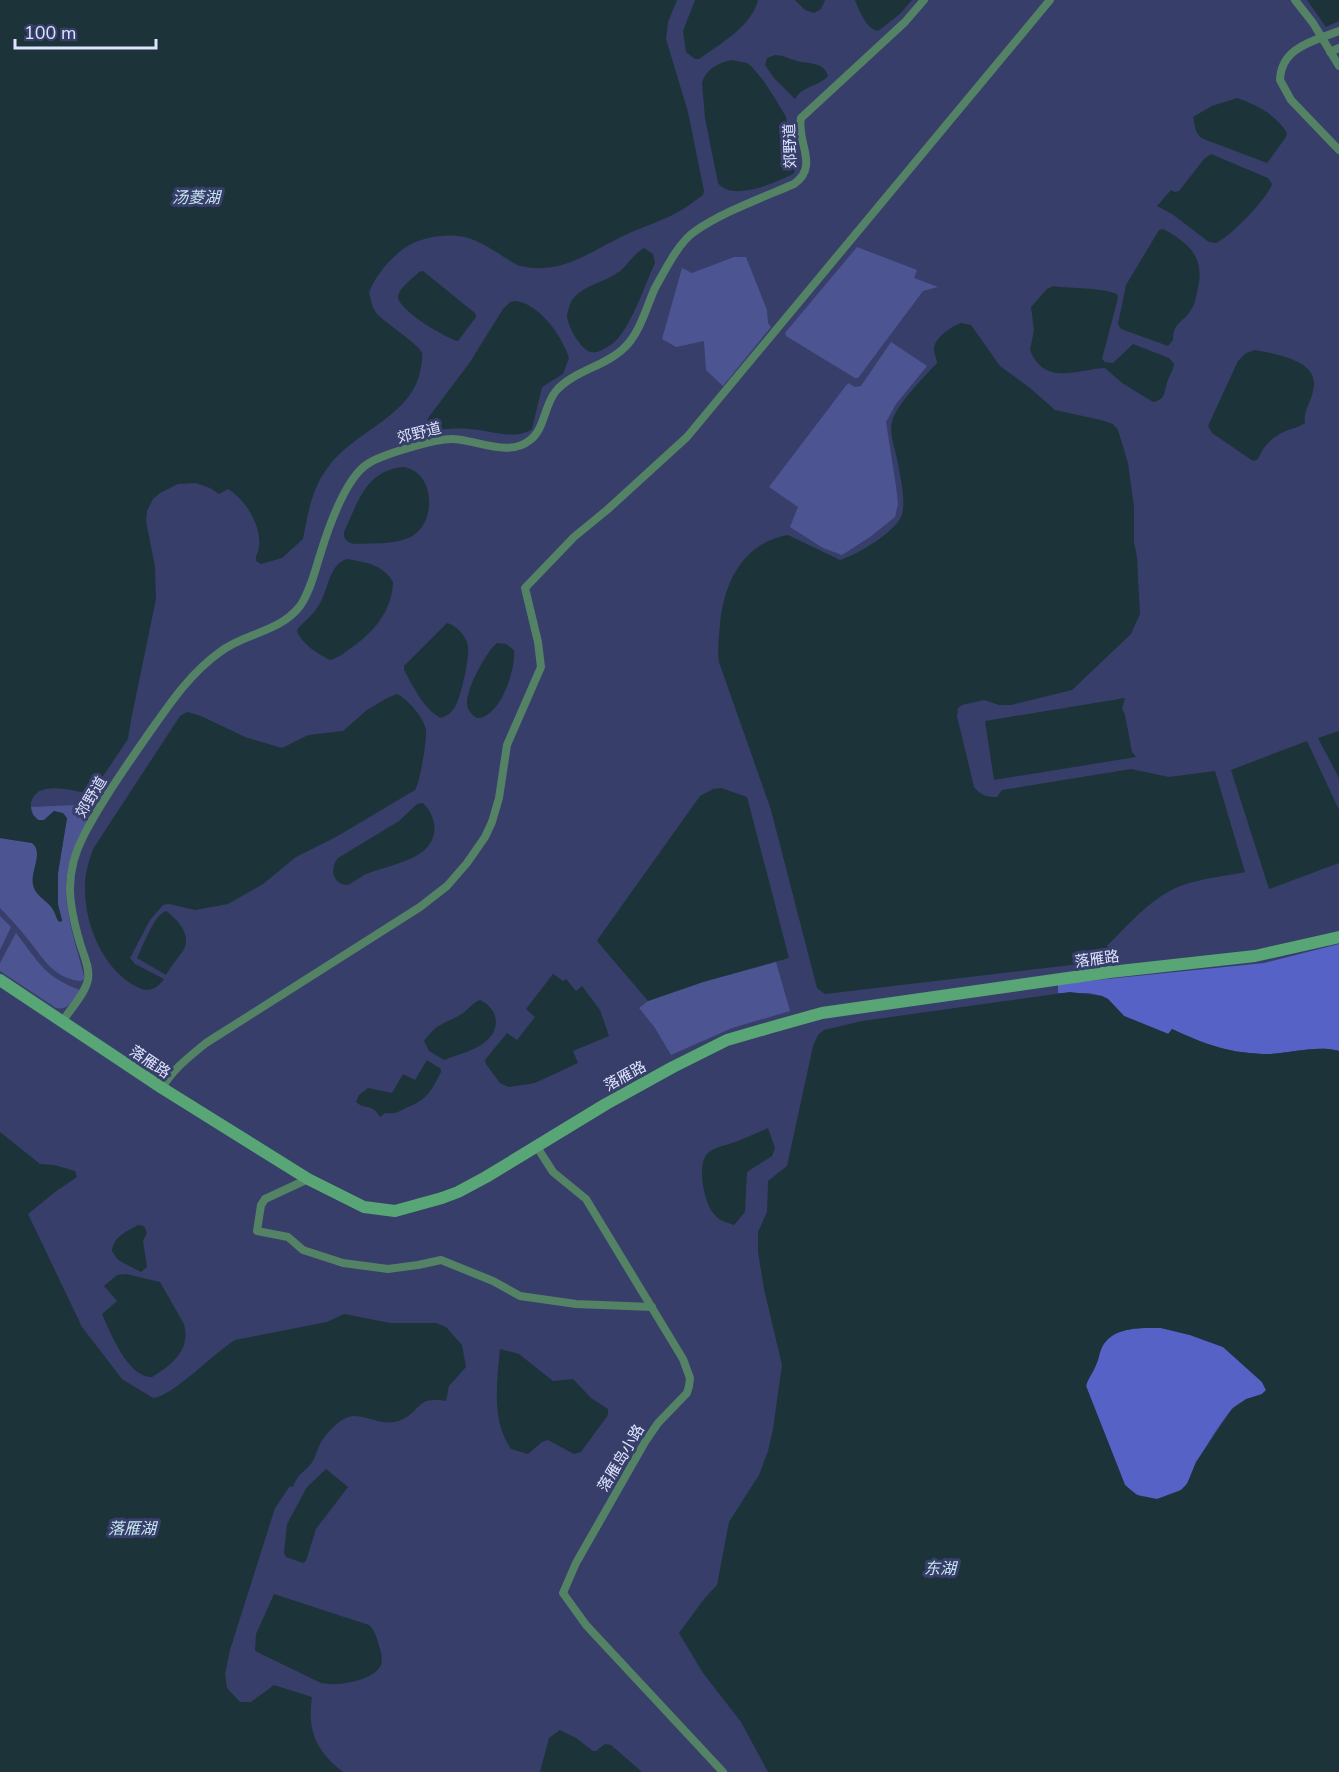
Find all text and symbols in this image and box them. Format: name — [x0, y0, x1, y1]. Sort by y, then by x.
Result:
scale bar — [15, 12, 156, 50]
text: 100 m — [24, 21, 76, 45]
street label: 郊野道 — [779, 123, 801, 169]
water label: 汤菱湖 — [172, 187, 223, 209]
street label: 郊野道 — [395, 418, 443, 448]
street label: 郊野道 — [71, 773, 111, 821]
street label: 落雁路 — [1073, 946, 1121, 972]
street label: 落雁路 — [126, 1041, 174, 1083]
street label: 落雁路 — [600, 1056, 650, 1096]
street label: 落雁岛小路 — [593, 1421, 649, 1495]
water label: 落雁湖 — [108, 1518, 159, 1540]
water label: 东湖 — [924, 1558, 959, 1580]

